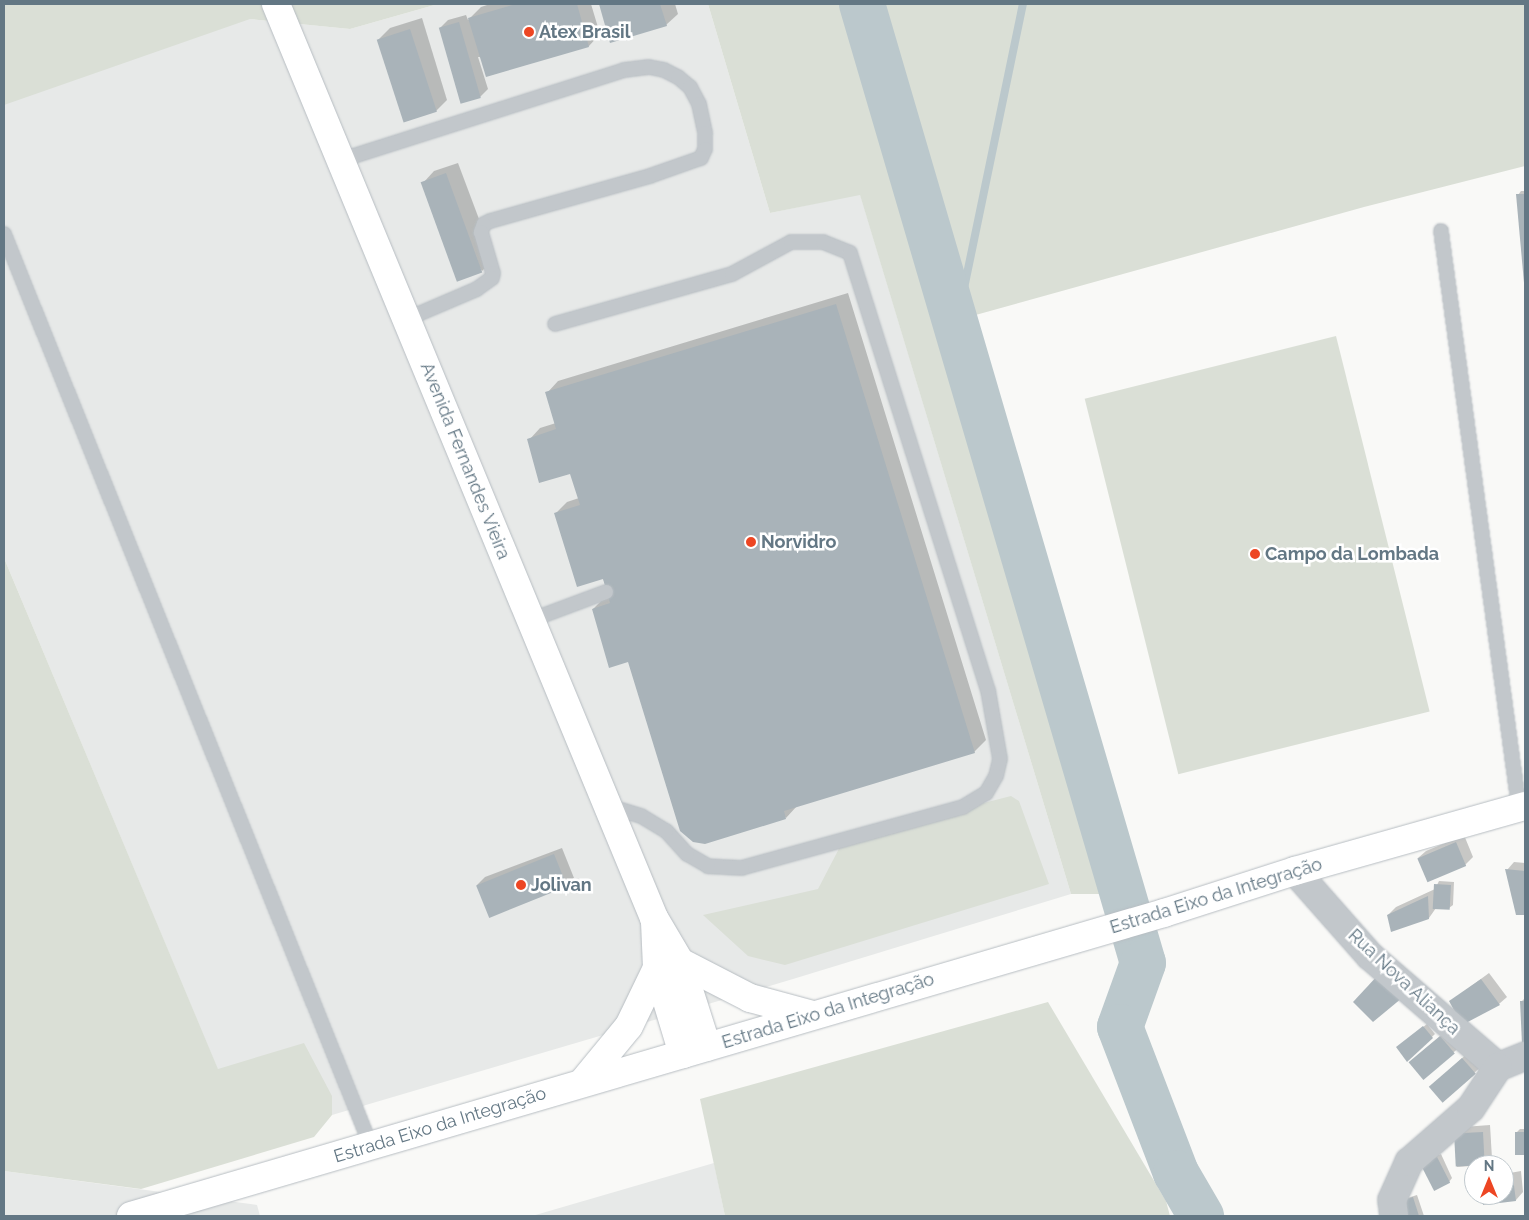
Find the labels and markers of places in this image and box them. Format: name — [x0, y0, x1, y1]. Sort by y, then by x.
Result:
place label: Atex Brasil — [539, 21, 630, 43]
marker: Atex Brasil — [523, 26, 535, 38]
place label: Norvidro — [761, 531, 836, 553]
marker: Norvidro — [745, 536, 757, 548]
place label: Campo da Lombada — [1265, 543, 1439, 565]
marker: Campo da Lombada — [1249, 548, 1261, 560]
place label: Jolivan — [531, 874, 592, 896]
marker: Jolivan — [515, 879, 527, 891]

